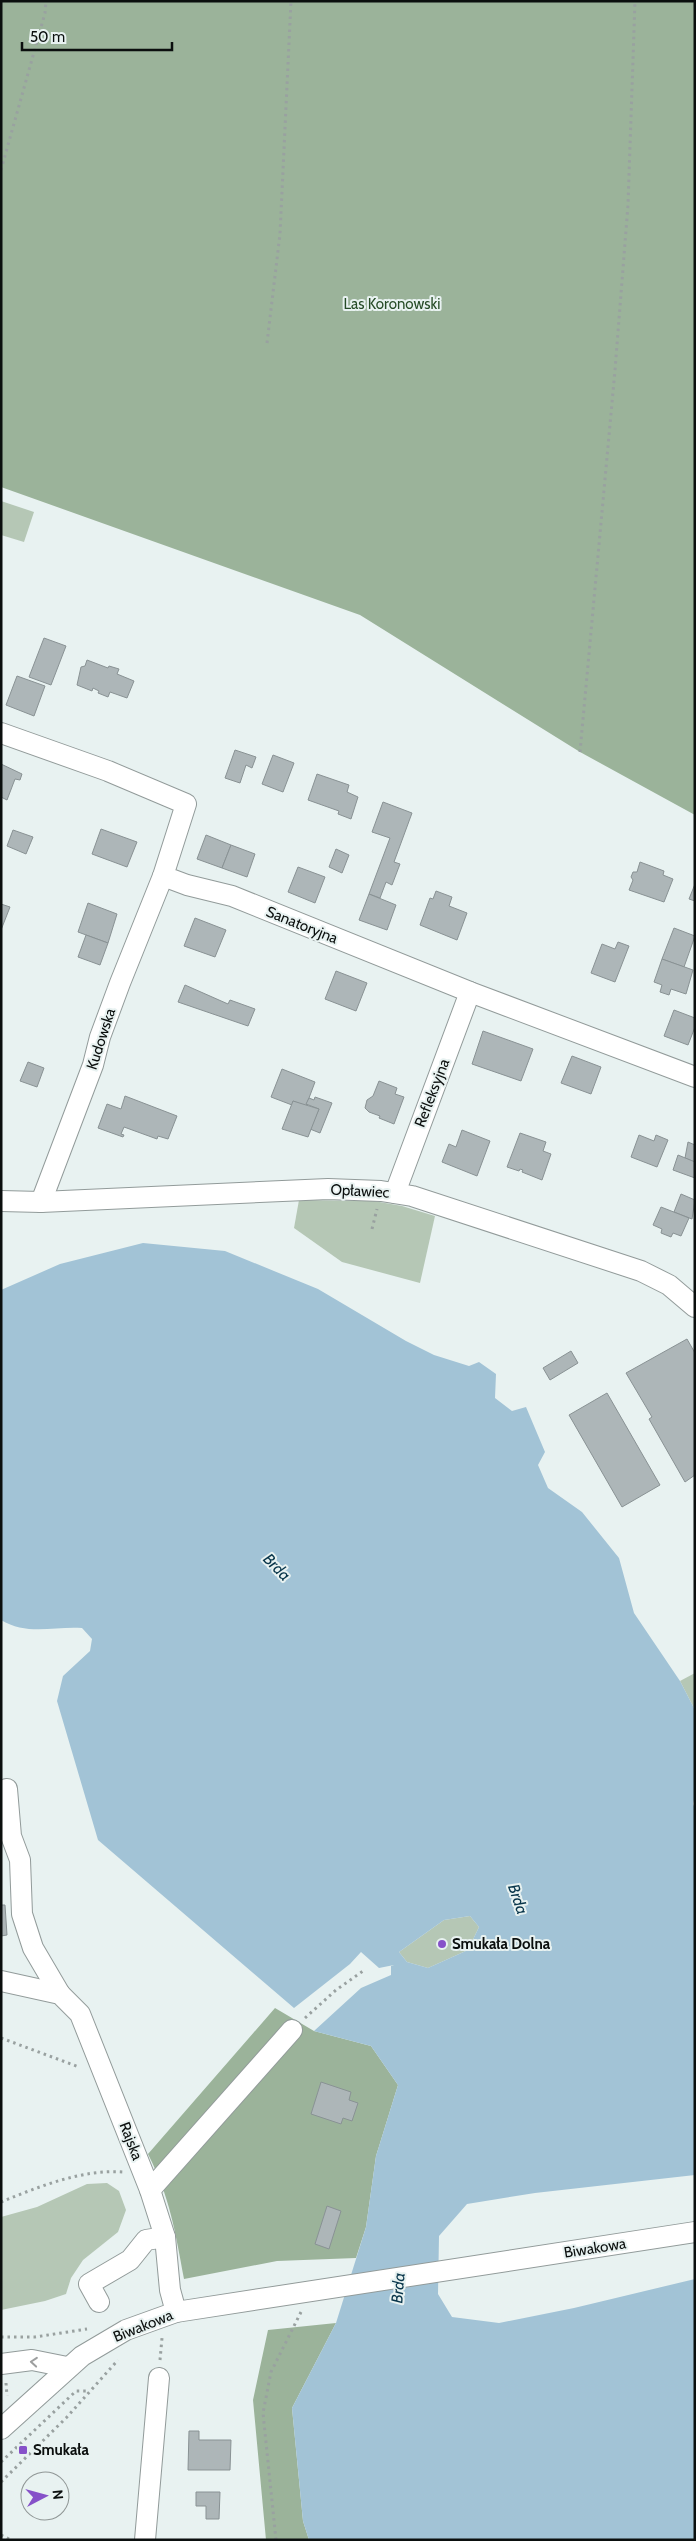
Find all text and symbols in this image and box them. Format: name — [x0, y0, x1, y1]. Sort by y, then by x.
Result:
scale bar — [22, 20, 172, 52]
text: 50 m — [30, 28, 65, 46]
park label: Las Koronowski — [344, 295, 440, 313]
street label: Sanatoryjna — [264, 902, 341, 948]
street label: Kudowska — [83, 1005, 120, 1072]
street label: Refleksyjna — [411, 1056, 454, 1130]
street label: Opławiec — [330, 1180, 390, 1202]
water label: Brda — [259, 1549, 295, 1585]
water label: Brda — [504, 1881, 532, 1917]
place label: Smukała Dolna — [452, 1935, 551, 1953]
marker: Smukała Dolna — [436, 1938, 448, 1950]
street label: Rajska — [116, 2119, 147, 2163]
street label: Biwakowa — [563, 2234, 628, 2262]
water label: Brda — [387, 2272, 409, 2304]
street label: Biwakowa — [111, 2306, 176, 2346]
one-way arrow — [30, 2356, 38, 2367]
place label: Smukała — [33, 2441, 89, 2459]
marker: Smukała — [17, 2444, 29, 2456]
north arrow — [20, 2471, 70, 2521]
text: N — [48, 2489, 67, 2501]

